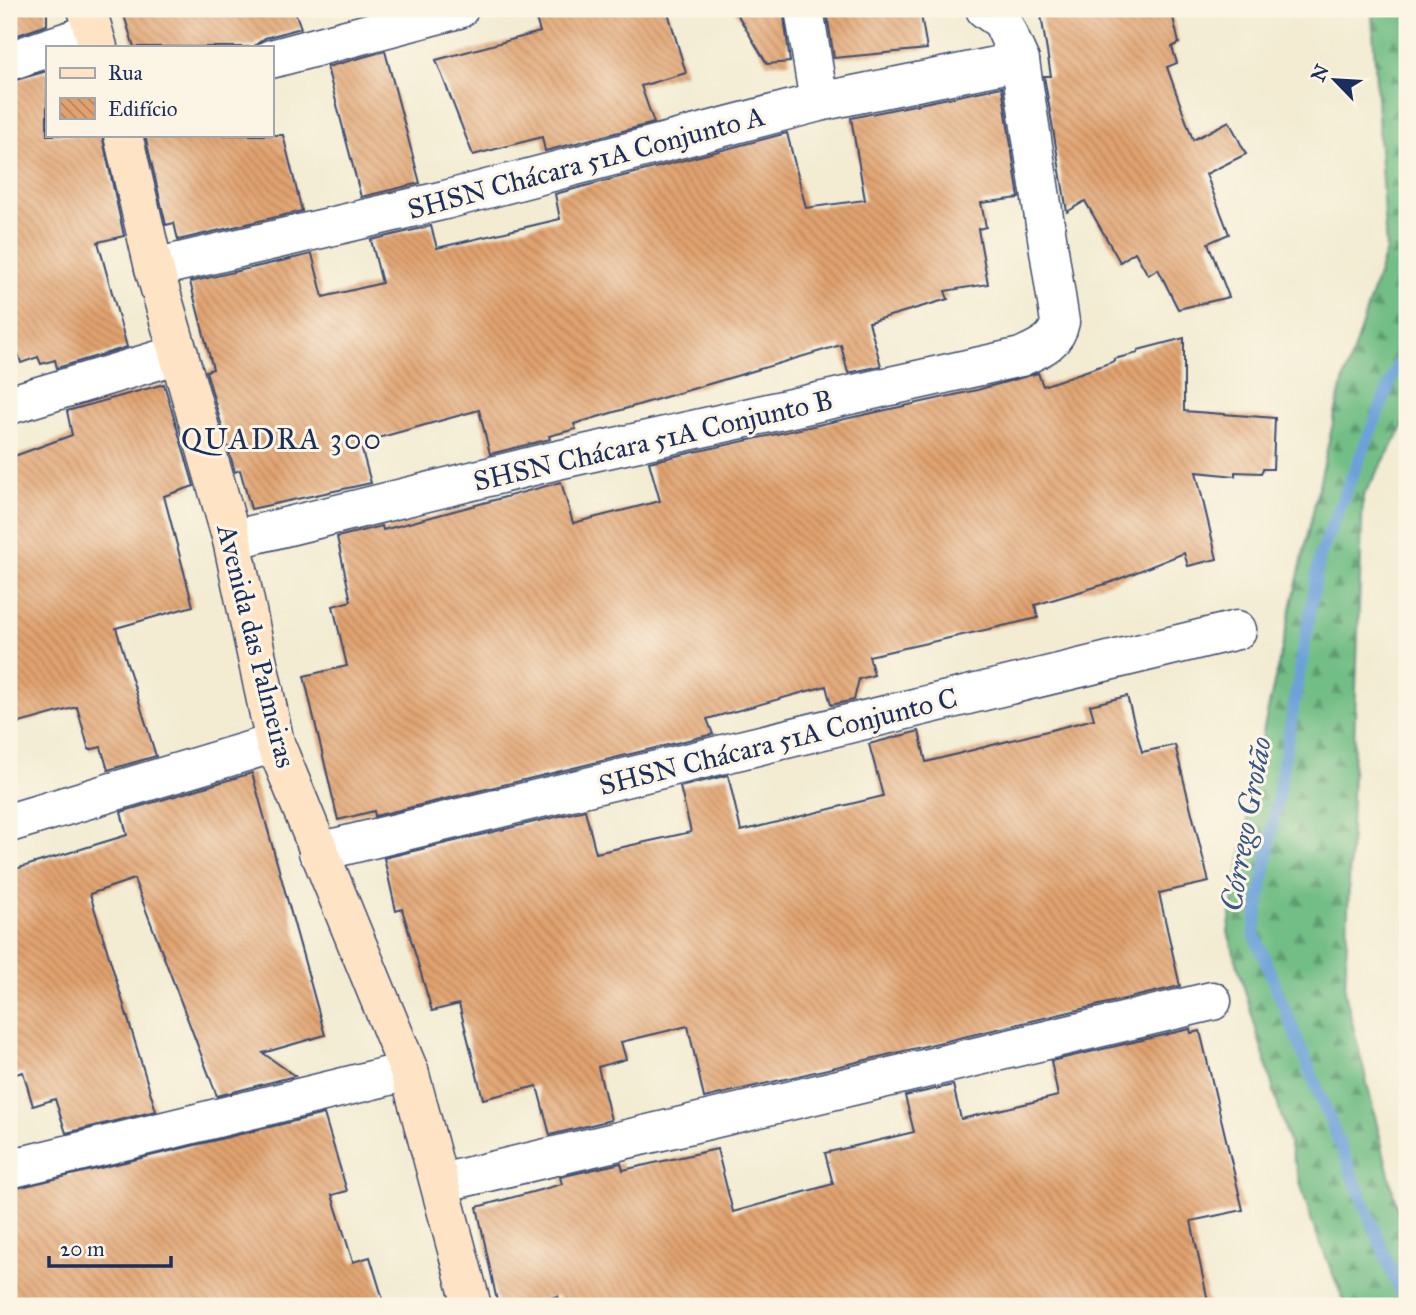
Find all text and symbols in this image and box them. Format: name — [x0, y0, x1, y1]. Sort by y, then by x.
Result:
legend — [46, 46, 273, 136]
north arrow — [1300, 46, 1370, 116]
text: Rua — [108, 60, 143, 86]
text: N — [1306, 61, 1334, 85]
text: Edifício — [108, 96, 178, 122]
street label: SHSN Chácara 51A Conjunto A — [404, 98, 769, 227]
street label: SHSN Chácara 51A Conjunto B — [470, 382, 836, 499]
district label: QUADRA 300 — [181, 421, 383, 457]
street label: Avenida das Palmeiras — [209, 520, 304, 771]
street label: SHSN Chácara 51A Conjunto C — [595, 680, 961, 803]
water label: Córrego Grotão — [1213, 734, 1279, 914]
scale bar — [49, 1224, 172, 1268]
text: 20 m — [60, 1236, 105, 1262]

